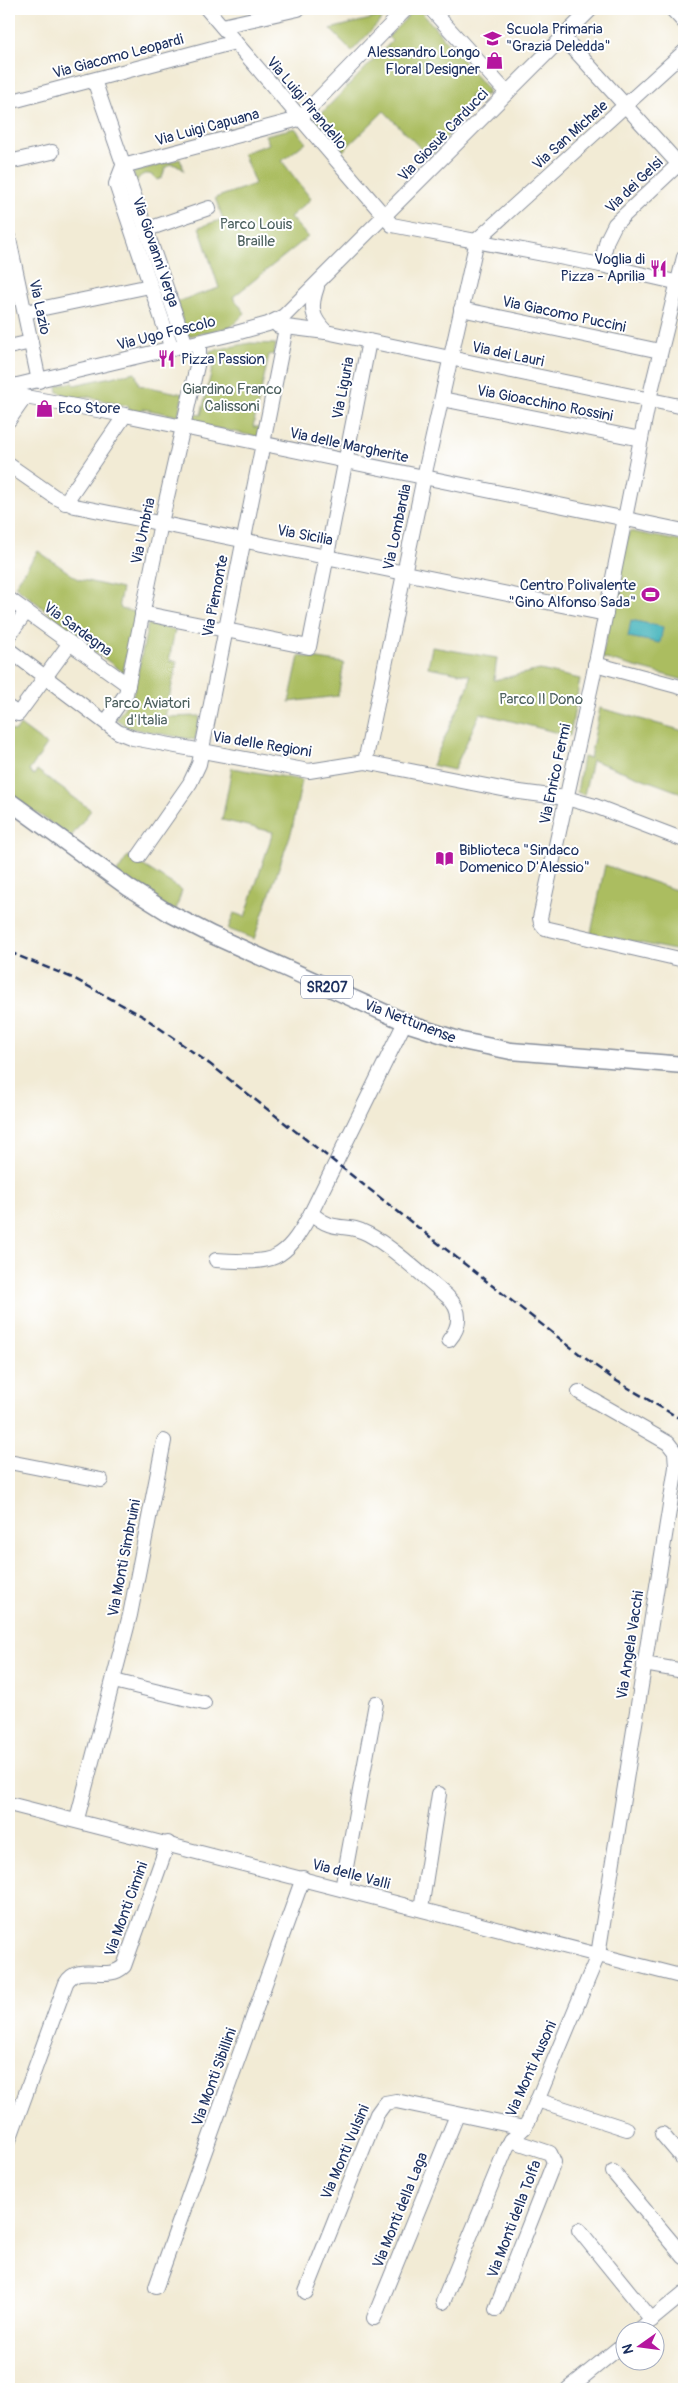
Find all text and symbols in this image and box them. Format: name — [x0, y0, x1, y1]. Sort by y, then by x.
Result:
place label: Scuola Primaria "Grazia Deledda" — [506, 20, 611, 56]
school or university icon: Scuola Primaria "Grazia Deledda" — [482, 28, 502, 48]
street label: Via Giacomo Leopardi — [51, 30, 186, 83]
place label: Alessandro Longo Floral Designer — [367, 43, 481, 79]
shop icon: Alessandro Longo Floral Designer — [484, 51, 504, 71]
street label: Via Luigi Pirandello — [262, 53, 351, 154]
street label: Via Giosuè Carducci — [394, 85, 493, 186]
street label: Via San Michele — [529, 96, 613, 174]
street label: Via Luigi Capuana — [153, 104, 261, 150]
street label: Via dei Gelsi — [601, 153, 667, 218]
street label: Via Giovanni Verga — [128, 195, 183, 310]
park label: Parco Louis Braille — [220, 215, 292, 251]
place label: Voglia di Pizza - Aprilia — [560, 250, 645, 286]
restaurant icon: Voglia di Pizza - Aprilia — [649, 258, 669, 278]
street label: Via Lazio — [24, 278, 55, 336]
street label: Via Giacomo Puccini — [500, 292, 628, 337]
street label: Via Ugo Foscolo — [115, 312, 217, 355]
street label: Via dei Lauri — [470, 338, 546, 371]
restaurant icon: Pizza Passion — [157, 349, 177, 369]
place label: Pizza Passion — [181, 350, 265, 369]
street label: Via Liguria — [328, 355, 359, 421]
park label: Giardino Franco Calissoni — [182, 380, 282, 416]
street label: Via Gioacchino Rossini — [475, 381, 615, 426]
shop icon: Eco Store — [34, 398, 54, 418]
place label: Eco Store — [58, 399, 121, 418]
street label: Via delle Margherite — [288, 424, 411, 468]
street label: Via Lombardia — [379, 482, 416, 572]
street label: Via Umbria — [127, 496, 160, 566]
street label: Via Sicilia — [275, 521, 335, 550]
street label: Via Piemonte — [198, 553, 233, 639]
place label: Centro Polivalente "Gino Alfonso Sada" — [509, 576, 637, 612]
sports icon: Centro Polivalente "Gino Alfonso Sada" — [640, 584, 660, 604]
street label: Via Sardegna — [40, 598, 116, 661]
park label: Parco Il Dono — [499, 690, 583, 709]
park label: Parco Aviatori d'Italia — [104, 694, 190, 730]
street label: Via Enrico Fermi — [536, 722, 576, 826]
street label: Via delle Regioni — [211, 727, 313, 762]
place label: Biblioteca "Sindaco Domenico D'Alessio" — [459, 841, 590, 877]
library icon: Biblioteca "Sindaco Domenico D'Alessio" — [435, 849, 455, 869]
road number: SR207 — [301, 976, 353, 999]
street label: Via Nettunense — [361, 995, 459, 1048]
street label: Via Monti Simbruini — [104, 1497, 145, 1618]
street label: Via Angela Vacchi — [613, 1589, 649, 1701]
street label: Via delle Valli — [310, 1855, 392, 1894]
street label: Via Monti Cimini — [101, 1859, 153, 1959]
street label: Via Monti Ausoni — [502, 2018, 561, 2120]
street label: Via Monti Sibillini — [188, 2025, 241, 2129]
street label: Via Monti Vulsini — [317, 2102, 374, 2203]
street label: Via Monti della Laga — [369, 2150, 432, 2271]
street label: Via Monti della Tolfa — [483, 2157, 546, 2281]
north arrow — [616, 2320, 666, 2370]
text: N — [618, 2342, 637, 2356]

